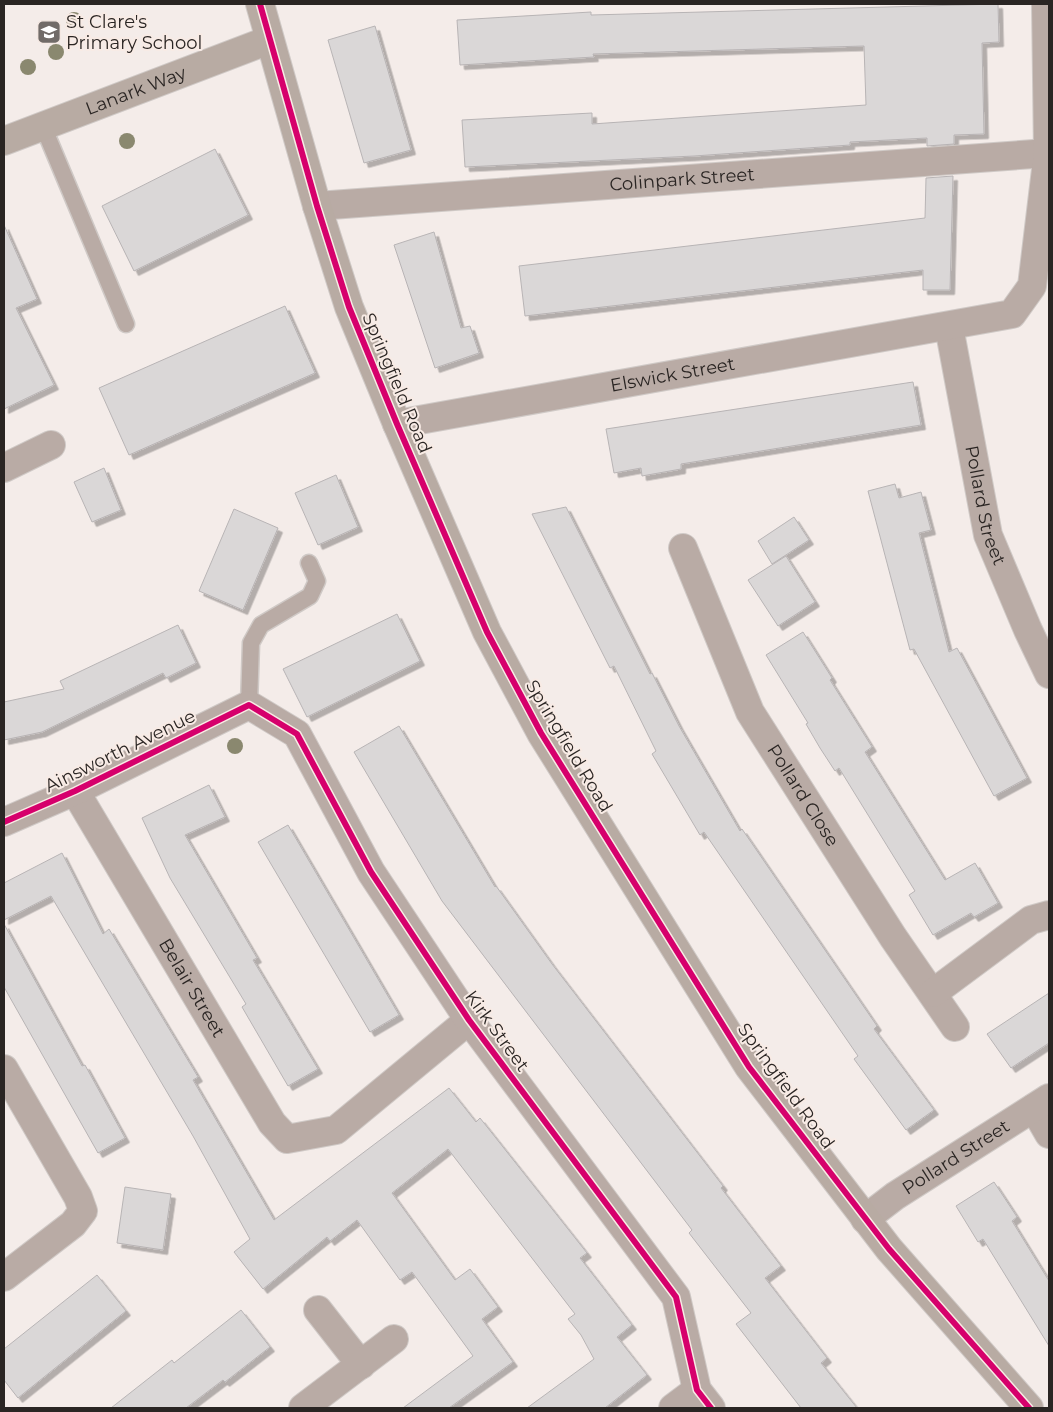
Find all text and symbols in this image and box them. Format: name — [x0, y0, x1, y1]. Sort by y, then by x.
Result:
place label: St Clare's Primary School — [66, 11, 202, 54]
school or university icon: St Clare's Primary School — [36, 19, 62, 45]
street label: Lanark Way — [82, 62, 189, 120]
street label: Colinpark Street — [609, 163, 755, 196]
street label: Springfield Road — [357, 309, 437, 457]
street label: Elswick Street — [609, 353, 737, 397]
street label: Pollard Street — [960, 444, 1010, 569]
street label: Springfield Road — [521, 676, 617, 816]
street label: Ainsworth Avenue — [41, 705, 199, 797]
street label: Pollard Close — [762, 740, 844, 851]
street label: Belair Street — [154, 935, 230, 1041]
street label: Kirk Street — [460, 986, 534, 1076]
street label: Springfield Road — [733, 1019, 839, 1153]
street label: Pollard Street — [898, 1115, 1014, 1199]

